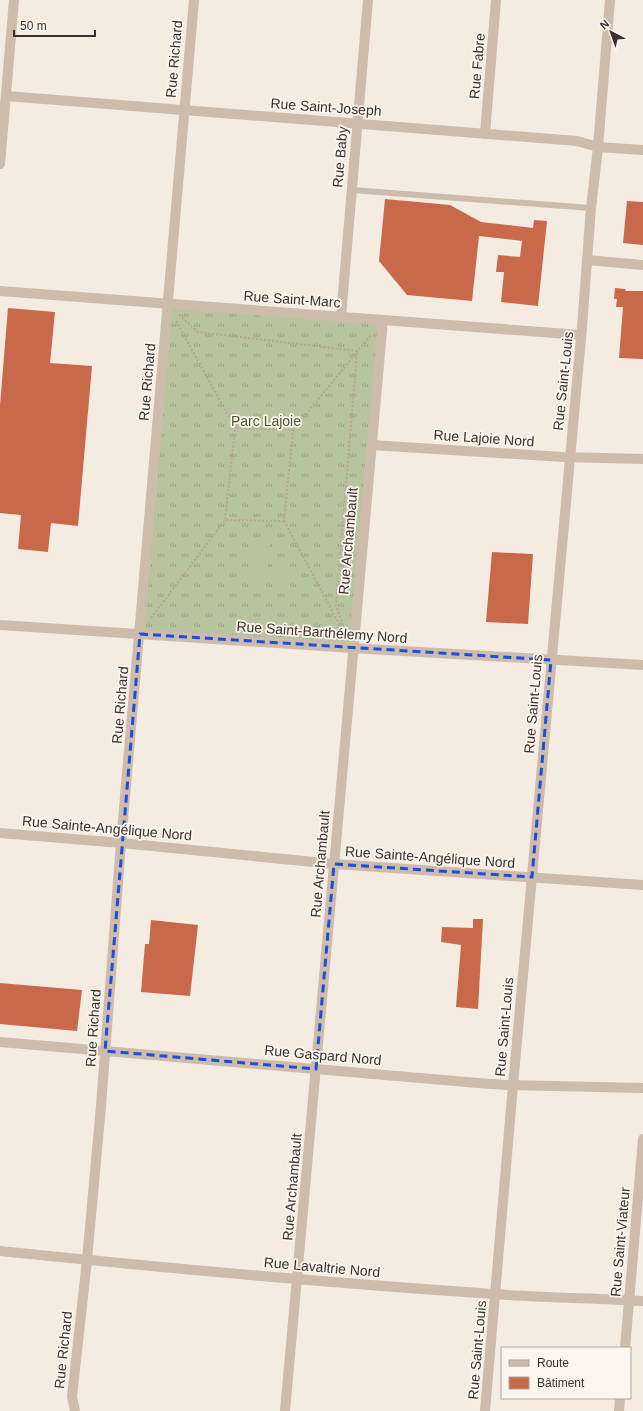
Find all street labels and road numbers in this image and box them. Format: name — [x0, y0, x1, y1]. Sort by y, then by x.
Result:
street label: Rue Richard — [163, 20, 185, 98]
street label: Rue Fabre — [466, 32, 488, 100]
street label: Rue Saint-Joseph — [270, 95, 382, 119]
street label: Rue Baby — [329, 126, 351, 188]
street label: Rue Saint-Marc — [243, 288, 341, 310]
street label: Rue Saint-Louis — [550, 331, 576, 431]
street label: Rue Richard — [136, 343, 158, 421]
street label: Rue Lajoie Nord — [433, 426, 535, 450]
street label: Rue Archambault — [335, 487, 361, 595]
street label: Rue Saint-Barthélemy Nord — [236, 618, 408, 646]
street label: Rue Saint-Louis — [521, 654, 545, 754]
street label: Rue Richard — [109, 666, 131, 744]
street label: Rue Archambault — [307, 810, 333, 918]
street label: Rue Sainte-Angélique Nord — [21, 813, 193, 843]
street label: Rue Sainte-Angélique Nord — [344, 843, 516, 871]
street label: Rue Saint-Louis — [492, 977, 516, 1077]
street label: Rue Richard — [82, 989, 104, 1067]
street label: Rue Gaspard Nord — [264, 1042, 382, 1068]
street label: Rue Archambault — [279, 1133, 305, 1241]
street label: Rue Saint-Viateur — [607, 1186, 633, 1298]
street label: Rue Lavaltrie Nord — [263, 1254, 381, 1280]
street label: Rue Saint-Louis — [465, 1300, 489, 1400]
street label: Rue Richard — [51, 1310, 75, 1390]

